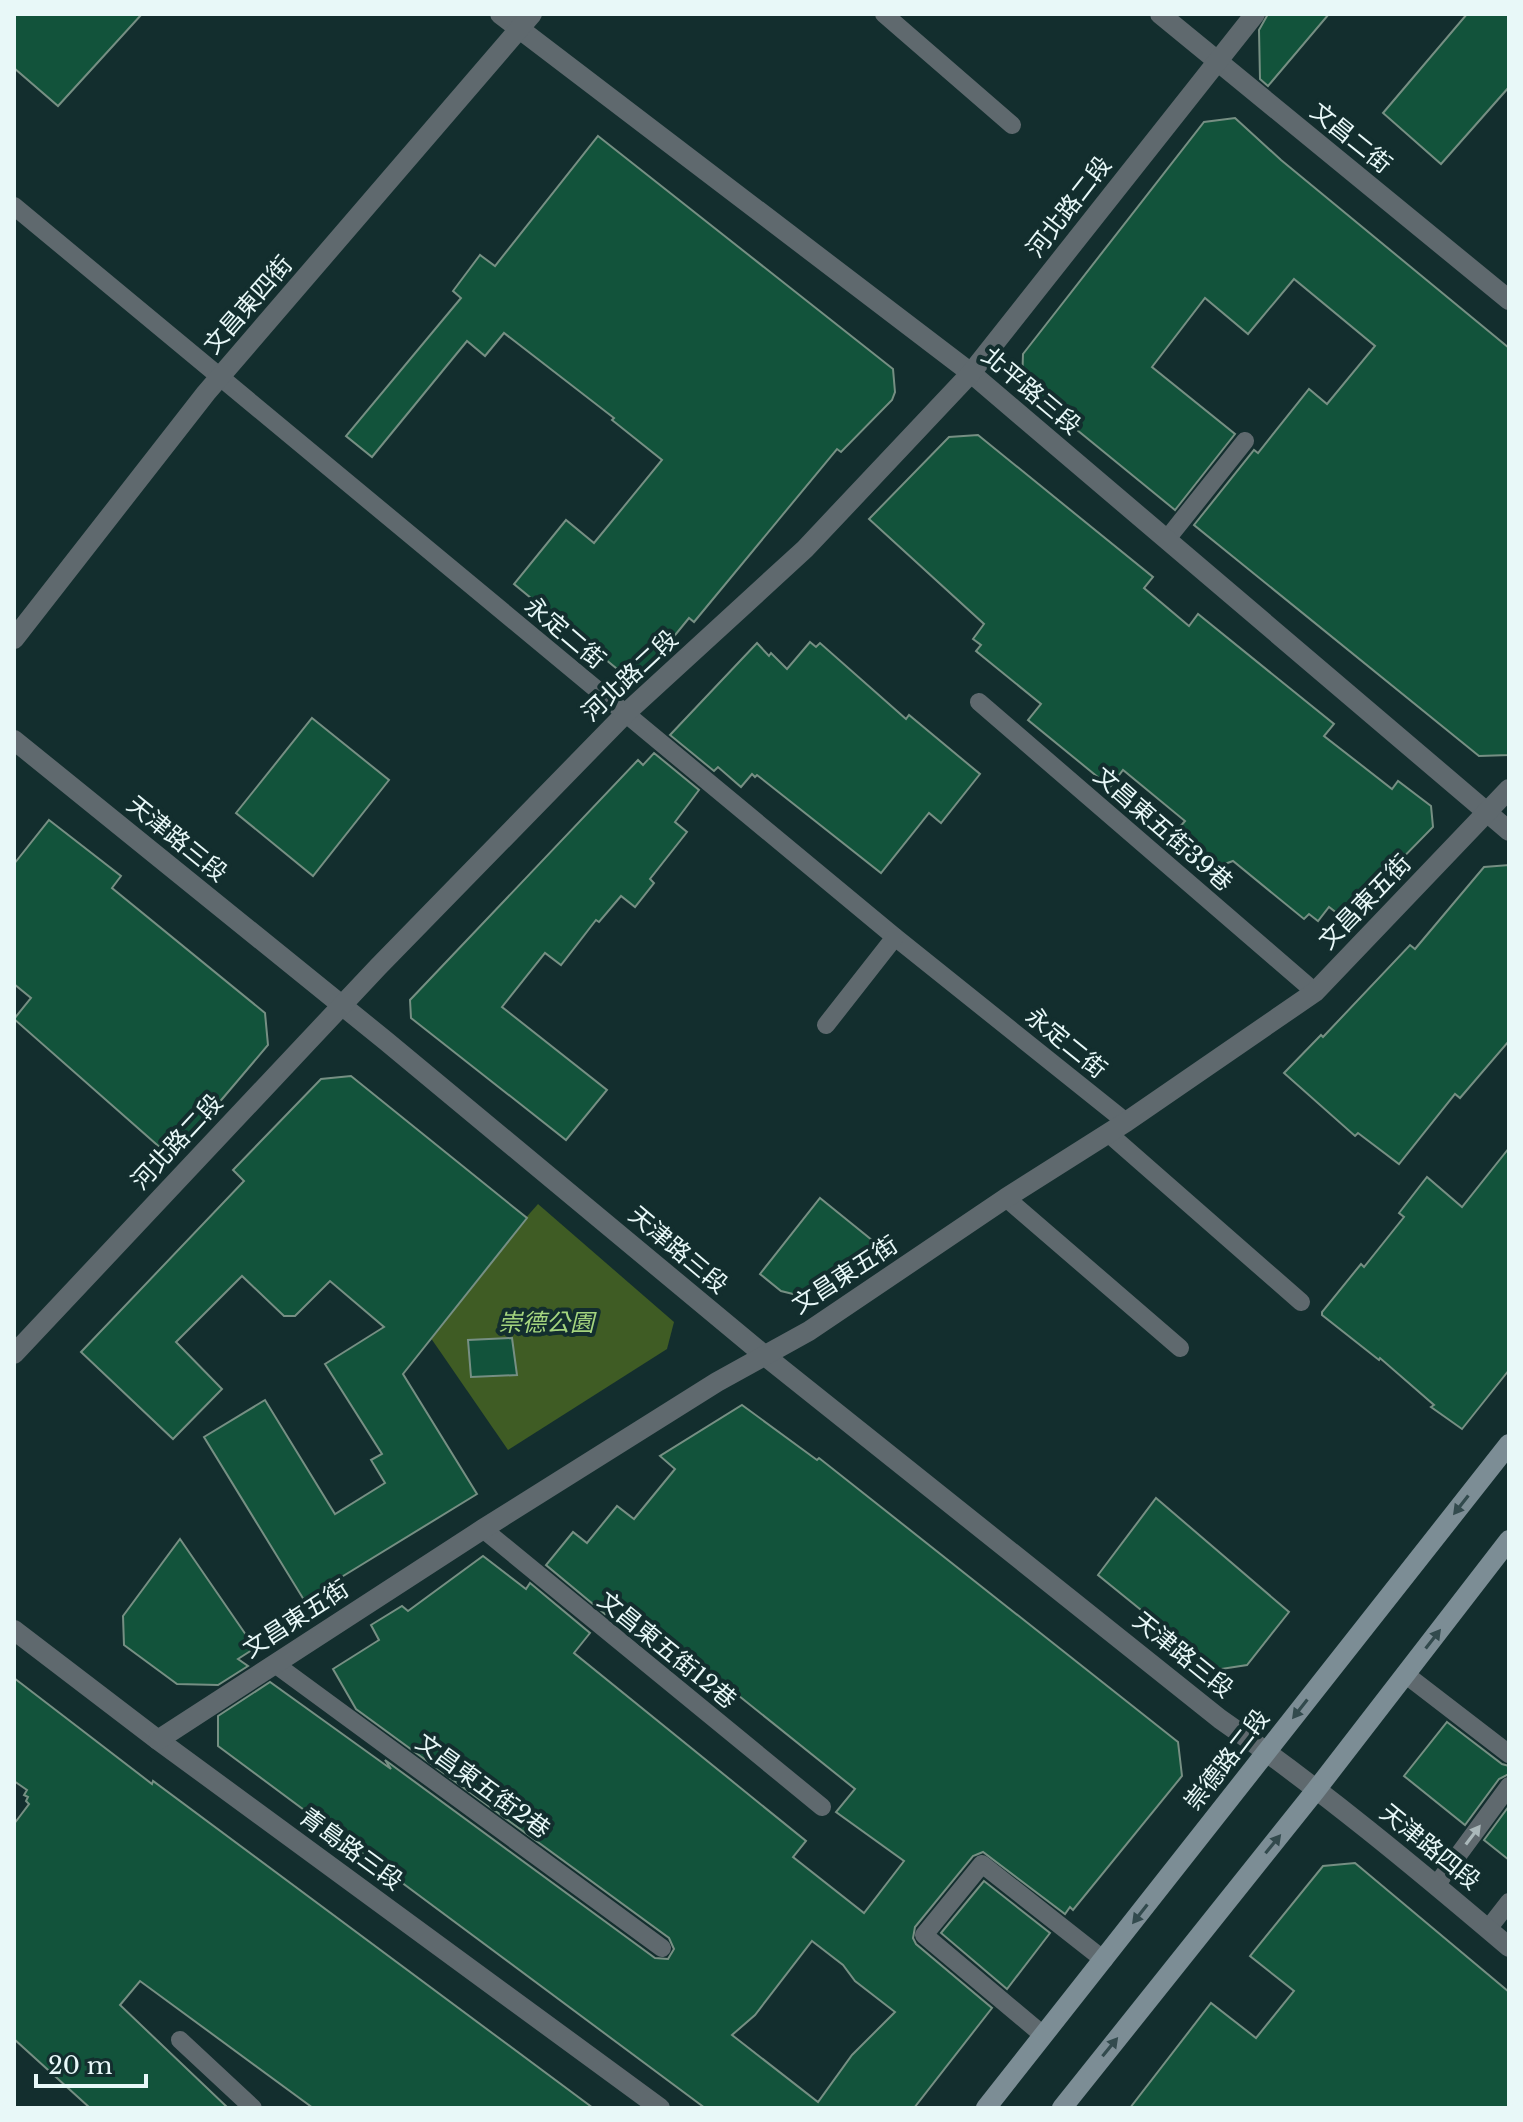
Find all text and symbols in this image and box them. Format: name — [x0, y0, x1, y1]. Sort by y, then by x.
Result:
street label: 文昌二街 — [1305, 96, 1398, 179]
street label: 河北路二段 — [1020, 150, 1117, 263]
street label: 文昌東四街 — [197, 250, 298, 359]
street label: 北平路三段 — [976, 341, 1087, 440]
street label: 永定二街 — [519, 591, 611, 675]
street label: 河北路二段 — [576, 624, 683, 727]
street label: 文昌東五街39巷 — [1088, 761, 1239, 897]
street label: 天津路三段 — [122, 790, 233, 888]
street label: 文昌東五街 — [1313, 848, 1417, 955]
street label: 永定二街 — [1020, 1001, 1113, 1084]
street label: 河北路二段 — [125, 1088, 228, 1195]
street label: 天津路三段 — [623, 1200, 734, 1299]
street label: 文昌東五街 — [787, 1230, 903, 1319]
park label: 崇德公園 — [498, 1308, 597, 1337]
one-way arrow — [1453, 1495, 1469, 1515]
street label: 文昌東五街 — [238, 1574, 354, 1663]
street label: 文昌東五街12巷 — [592, 1585, 742, 1714]
street label: 天津路三段 — [1128, 1606, 1239, 1704]
one-way arrow — [1424, 1629, 1440, 1649]
one-way arrow — [1292, 1699, 1309, 1719]
street label: 崇德路二段 — [1178, 1703, 1275, 1816]
street label: 文昌東五街2巷 — [411, 1727, 556, 1844]
street label: 天津路四段 — [1375, 1798, 1486, 1896]
street label: 青島路三段 — [294, 1802, 408, 1896]
one-way arrow — [1464, 1825, 1480, 1845]
one-way arrow — [1264, 1834, 1280, 1854]
one-way arrow — [1132, 1904, 1148, 1924]
one-way arrow — [1102, 2037, 1118, 2057]
scale bar — [36, 2038, 146, 2088]
text: 20 m — [48, 2051, 113, 2080]

